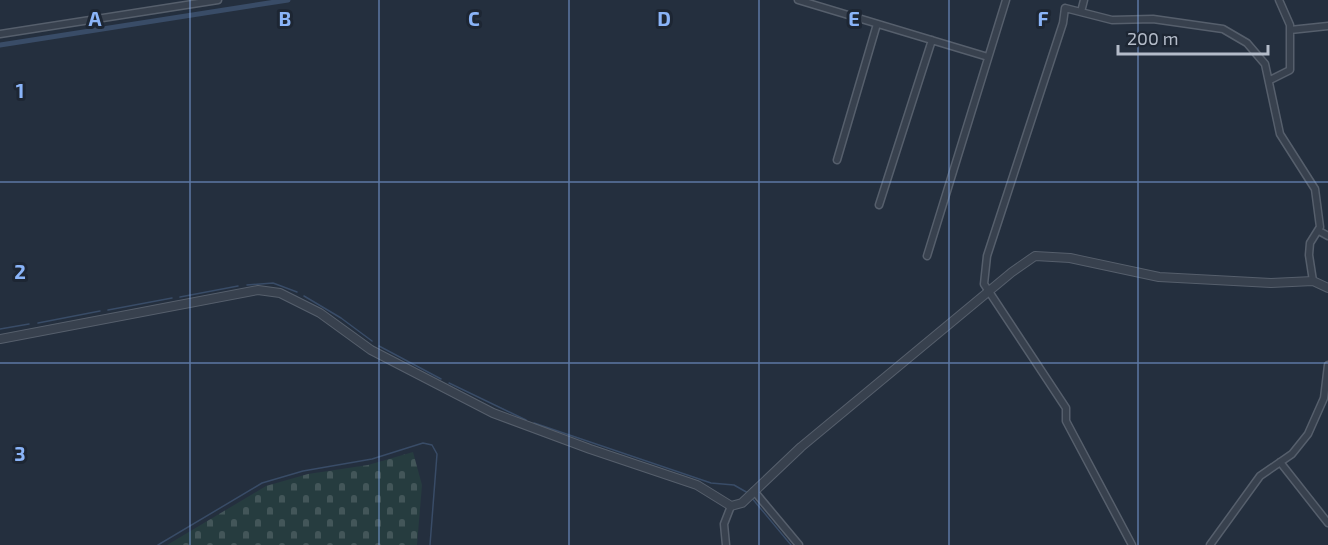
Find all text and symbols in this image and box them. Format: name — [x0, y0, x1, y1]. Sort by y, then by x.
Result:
text: A — [88, 6, 102, 30]
text: B — [279, 6, 291, 30]
text: C — [468, 6, 480, 30]
text: D — [657, 6, 671, 30]
text: E — [848, 6, 860, 30]
text: F — [1037, 6, 1049, 30]
scale bar — [1118, 18, 1268, 56]
text: 200 m — [1127, 27, 1179, 49]
text: 1 — [16, 78, 24, 102]
text: 2 — [14, 259, 26, 283]
text: 3 — [14, 441, 26, 465]

